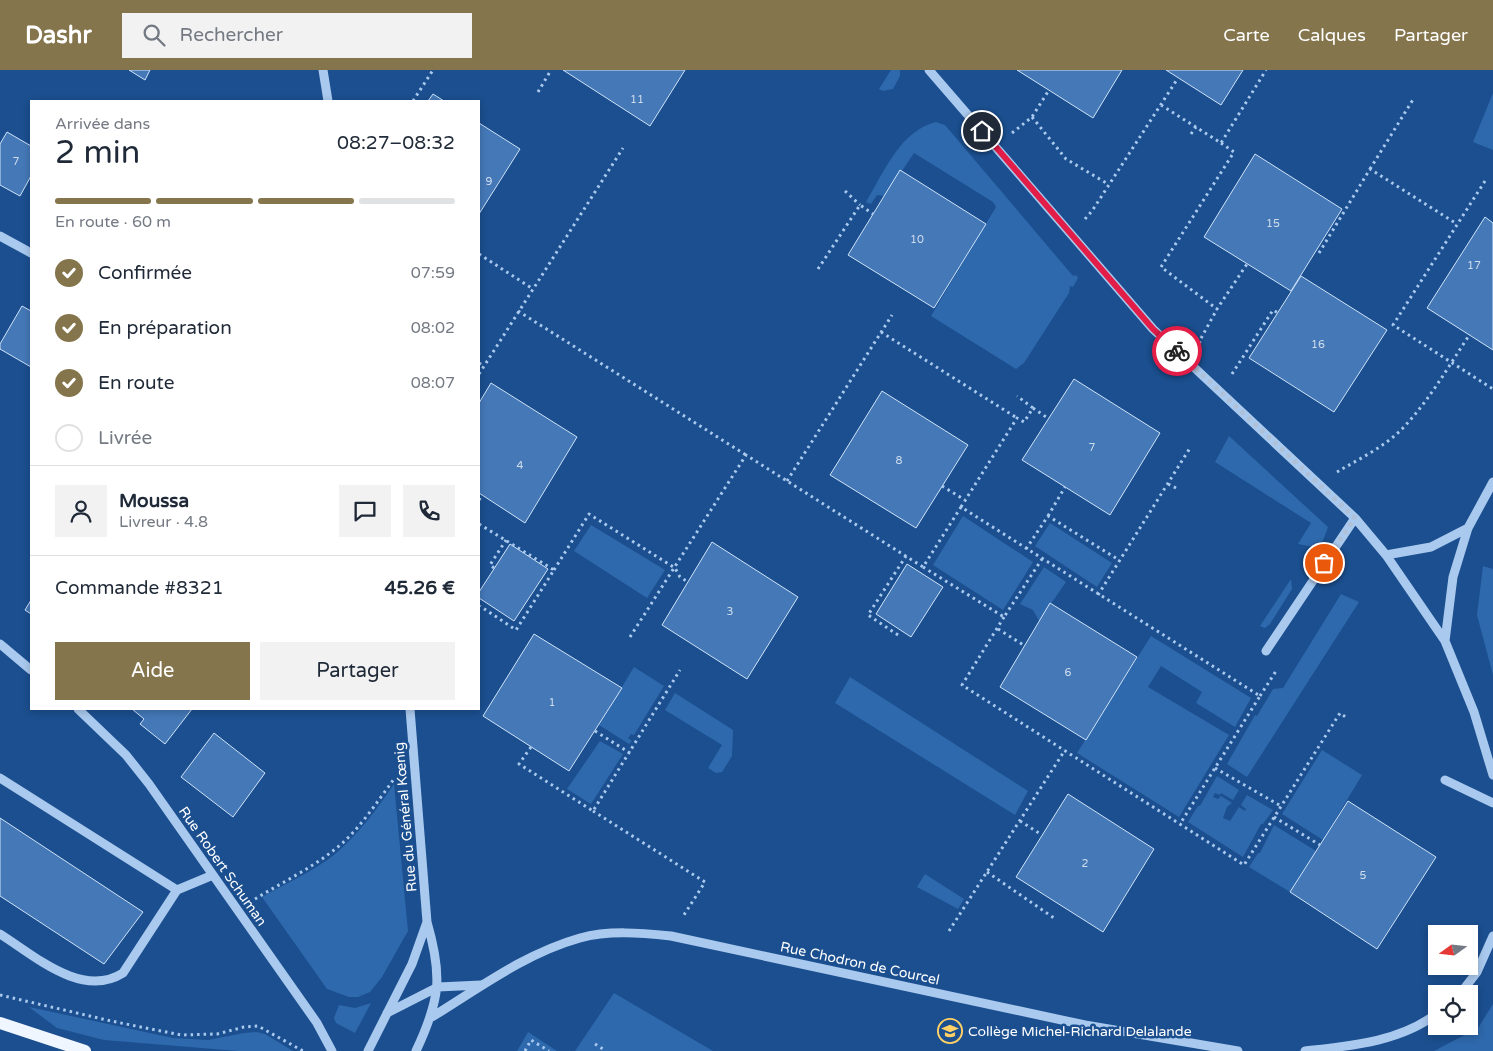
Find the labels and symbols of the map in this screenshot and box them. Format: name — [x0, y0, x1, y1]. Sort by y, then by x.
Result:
house number: 11 — [630, 93, 644, 106]
pin — [961, 110, 1003, 152]
house number: 7 — [13, 155, 20, 168]
house number: 9 — [486, 175, 493, 188]
house number: 15 — [1266, 217, 1280, 230]
house number: 10 — [910, 233, 924, 246]
house number: 17 — [1467, 259, 1481, 272]
courier — [1152, 326, 1202, 376]
house number: 16 — [1311, 338, 1325, 351]
house number: 7 — [1089, 441, 1096, 454]
house number: 8 — [896, 454, 903, 467]
house number: 4 — [517, 459, 524, 472]
pin — [1303, 542, 1345, 584]
house number: 3 — [727, 605, 734, 618]
house number: 6 — [1065, 666, 1072, 679]
house number: 1 — [549, 696, 555, 709]
street label: Rue du Général Kœnig — [390, 741, 421, 893]
street label: Rue Robert Schuman — [175, 803, 270, 929]
house number: 2 — [1082, 857, 1089, 870]
house number: 5 — [1360, 869, 1367, 882]
north arrow — [1428, 925, 1478, 975]
street label: Rue Chodron de Courcel — [779, 938, 941, 989]
school or university icon: Collège Michel-Richard Delalande — [937, 1018, 963, 1044]
place label: Collège Michel-Richard Delalande — [968, 1023, 1192, 1040]

